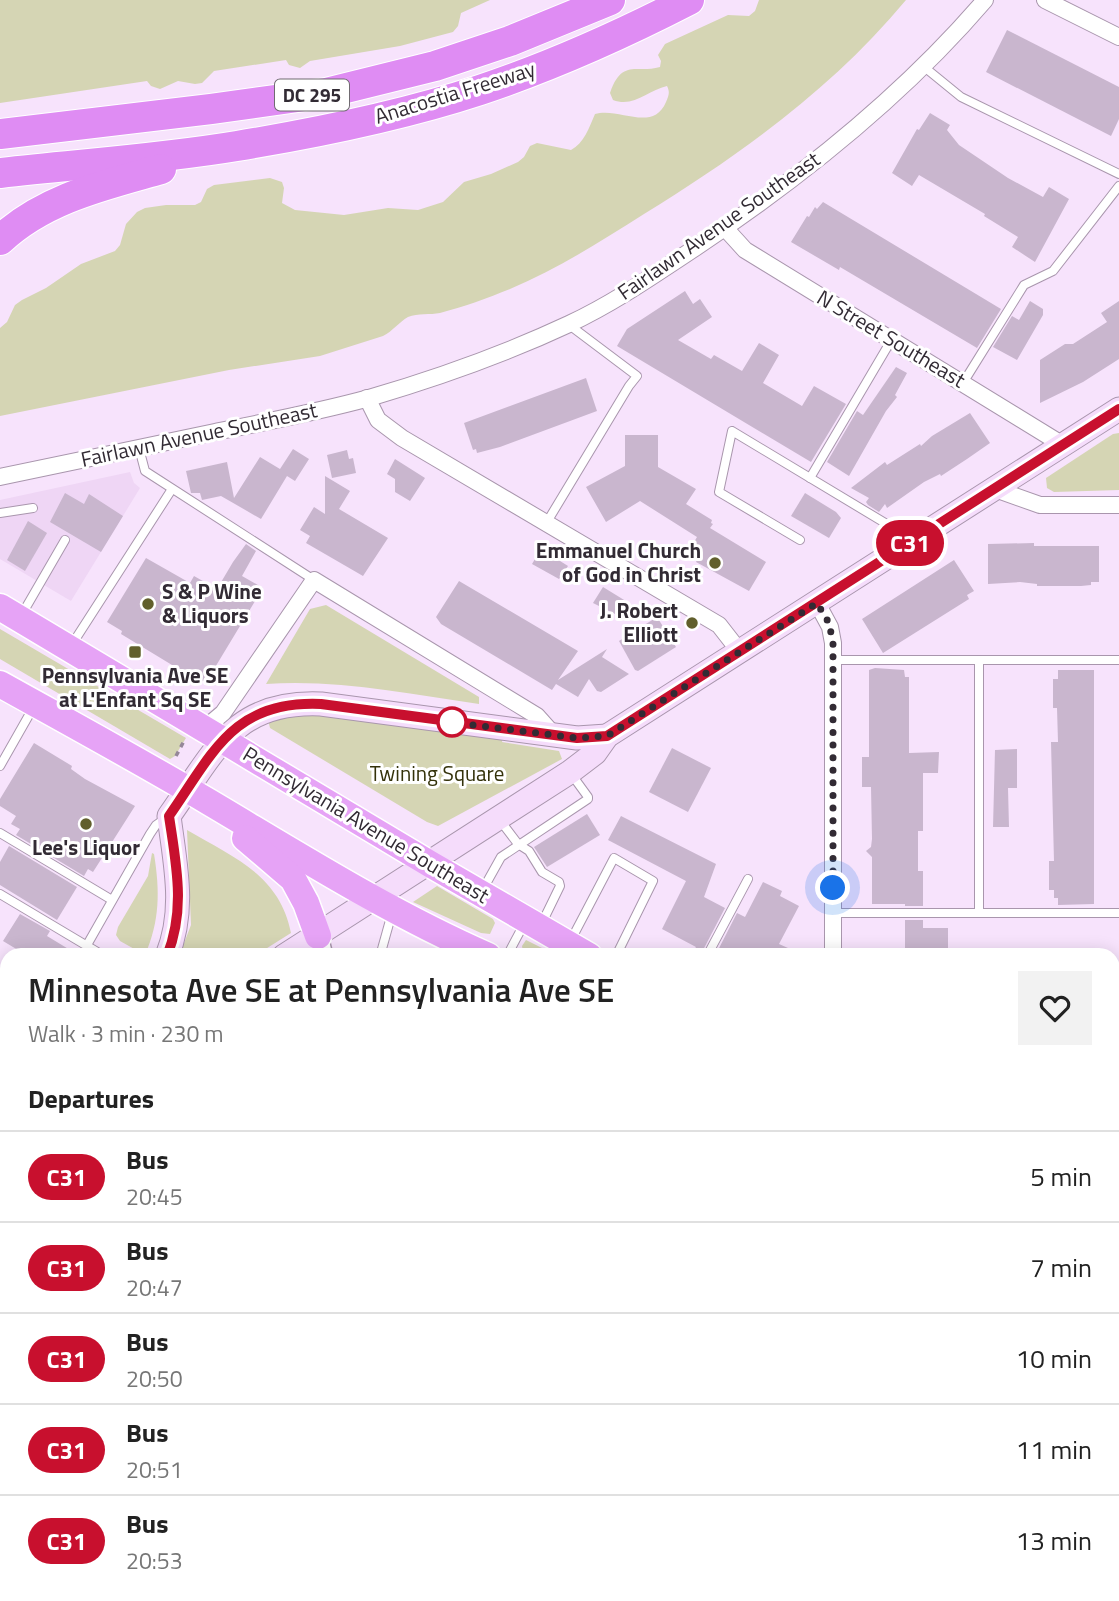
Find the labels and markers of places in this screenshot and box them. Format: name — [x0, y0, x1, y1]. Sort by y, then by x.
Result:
place label: Emmanuel Church of God in Christ — [536, 534, 701, 590]
marker: Emmanuel Church of God in Christ — [707, 555, 723, 571]
place label: S & P Wine & Liquors — [162, 575, 262, 631]
place label: J. Robert Elliott — [600, 594, 678, 650]
marker: S & P Wine & Liquors — [140, 596, 156, 612]
marker: J. Robert Elliott — [684, 615, 700, 631]
marker: Pennsylvania Ave SE at L'Enfant Sq SE — [127, 644, 143, 660]
place label: Pennsylvania Ave SE at L'Enfant Sq SE — [42, 659, 228, 715]
unlabelled marker — [437, 707, 467, 737]
marker: Lee's Liquor — [78, 816, 94, 832]
place label: Lee's Liquor — [32, 831, 140, 863]

